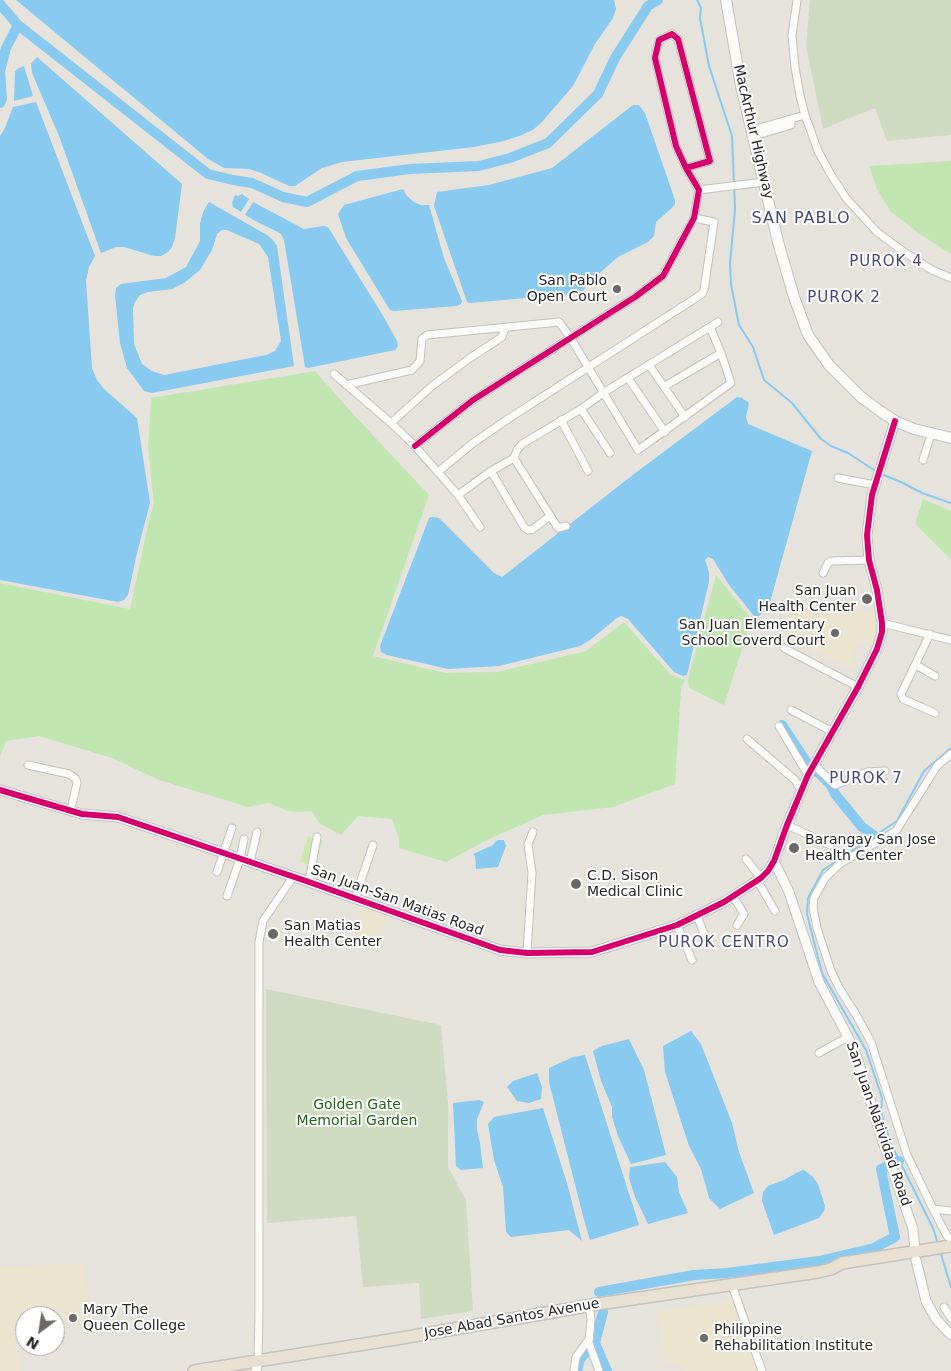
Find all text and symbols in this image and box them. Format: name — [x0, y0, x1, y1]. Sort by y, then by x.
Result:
street label: MacArthur Highway — [729, 63, 777, 201]
district label: SAN PABLO — [750, 209, 852, 229]
district label: PUROK 4 — [848, 253, 924, 271]
place label: San Pablo Open Court — [527, 273, 607, 306]
marker: San Pablo Open Court — [611, 283, 623, 295]
district label: PUROK 2 — [806, 289, 882, 307]
place label: San Juan Health Center — [758, 583, 856, 616]
marker: San Juan Health Center — [860, 592, 874, 606]
place label: San Juan Elementary School Coverd Court — [679, 617, 825, 650]
marker: San Juan Elementary School Coverd Court — [829, 627, 841, 639]
district label: PUROK 7 — [828, 770, 904, 788]
place label: Barangay San Jose Health Center — [805, 832, 936, 864]
marker: Barangay San Jose Health Center — [787, 841, 801, 855]
street label: San Juan-San Matias Road — [308, 862, 486, 940]
place label: C.D. Sison Medical Clinic — [587, 868, 683, 900]
marker: C.D. Sison Medical Clinic — [569, 877, 583, 891]
place label: San Matias Health Center — [284, 918, 382, 950]
marker: San Matias Health Center — [266, 927, 280, 941]
district label: PUROK CENTRO — [657, 934, 791, 952]
street label: San Juan-Natividad Road — [842, 1040, 914, 1208]
park label: Golden Gate Memorial Garden — [297, 1097, 417, 1130]
street label: Jose Abad Santos Avenue — [423, 1295, 601, 1343]
place label: Mary The Queen College — [83, 1302, 186, 1334]
north arrow — [15, 1306, 65, 1356]
marker: Mary The Queen College — [67, 1312, 79, 1324]
place label: Philippine Rehabilitation Institute — [714, 1322, 873, 1354]
marker: Philippine Rehabilitation Institute — [698, 1332, 710, 1344]
text: N — [24, 1333, 42, 1353]

